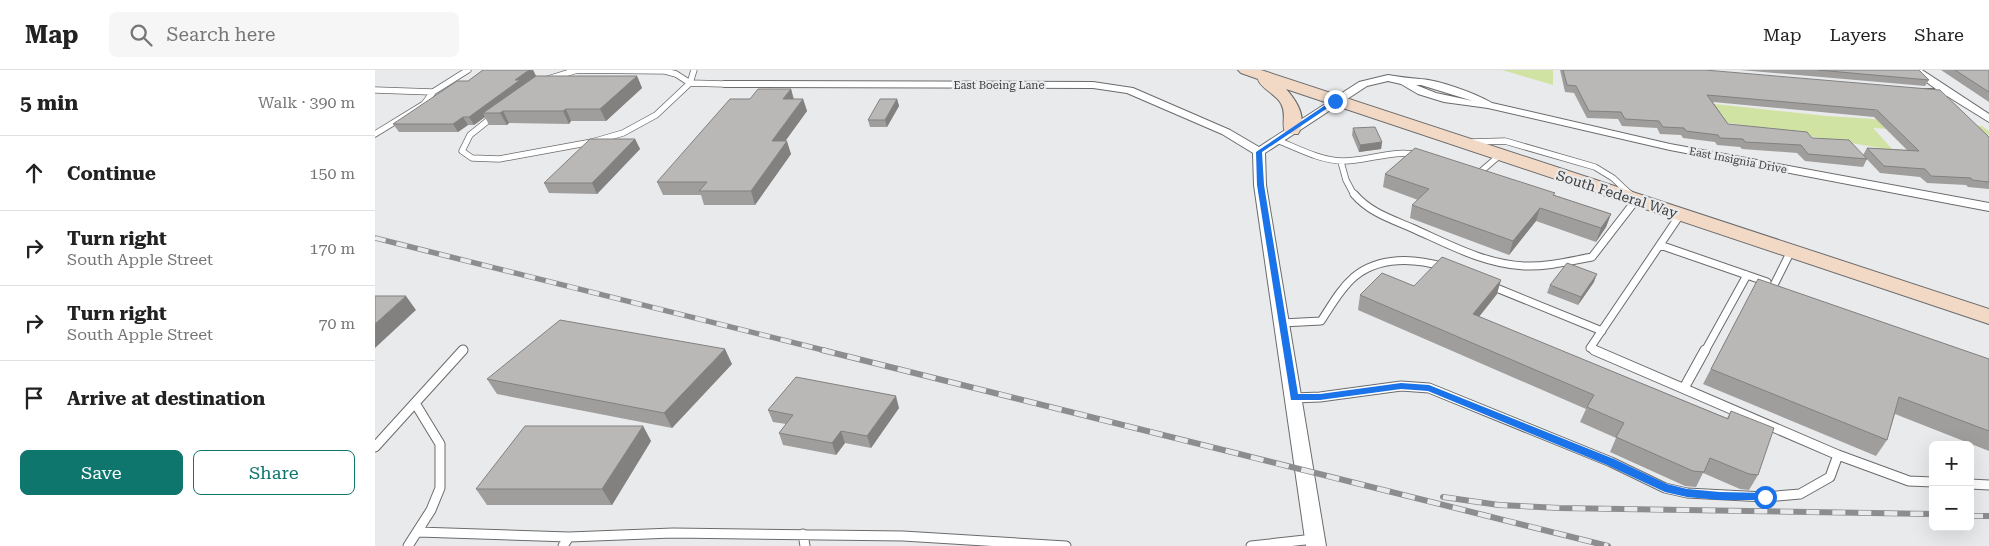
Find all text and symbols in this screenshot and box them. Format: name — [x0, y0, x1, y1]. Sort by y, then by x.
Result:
search box — [109, 12, 459, 57]
text: Map — [25, 21, 79, 49]
icon: search — [127, 21, 155, 49]
text: Search here — [167, 23, 275, 46]
text: Map — [1763, 24, 1802, 45]
text: Layers — [1830, 24, 1886, 45]
text: Share — [1914, 24, 1964, 45]
street label: East Boeing Lane — [953, 79, 1045, 92]
route end — [1324, 90, 1347, 113]
text: 5 min — [20, 91, 78, 115]
text: Walk · 390 m — [258, 93, 355, 112]
street label: East Insignia Drive — [1688, 145, 1788, 176]
icon: ahead — [20, 159, 48, 187]
text: Continue — [67, 162, 156, 185]
text: 150 m — [309, 164, 355, 183]
street label: South Federal Way — [1554, 167, 1680, 221]
text: Turn right — [67, 227, 167, 250]
icon: right — [20, 234, 48, 262]
text: 170 m — [309, 239, 355, 258]
text: South Apple Street — [67, 250, 213, 269]
text: Turn right — [67, 302, 167, 325]
icon: right — [20, 309, 48, 337]
text: 70 m — [318, 314, 355, 333]
text: South Apple Street — [67, 325, 213, 344]
icon: arrive — [20, 384, 48, 412]
text: Arrive at destination — [67, 387, 265, 410]
map controls — [1929, 441, 1974, 531]
button: + — [1929, 441, 1974, 486]
button: Save — [20, 450, 183, 495]
button: Share — [193, 450, 355, 495]
route start — [1754, 486, 1777, 509]
button: − — [1929, 486, 1974, 531]

